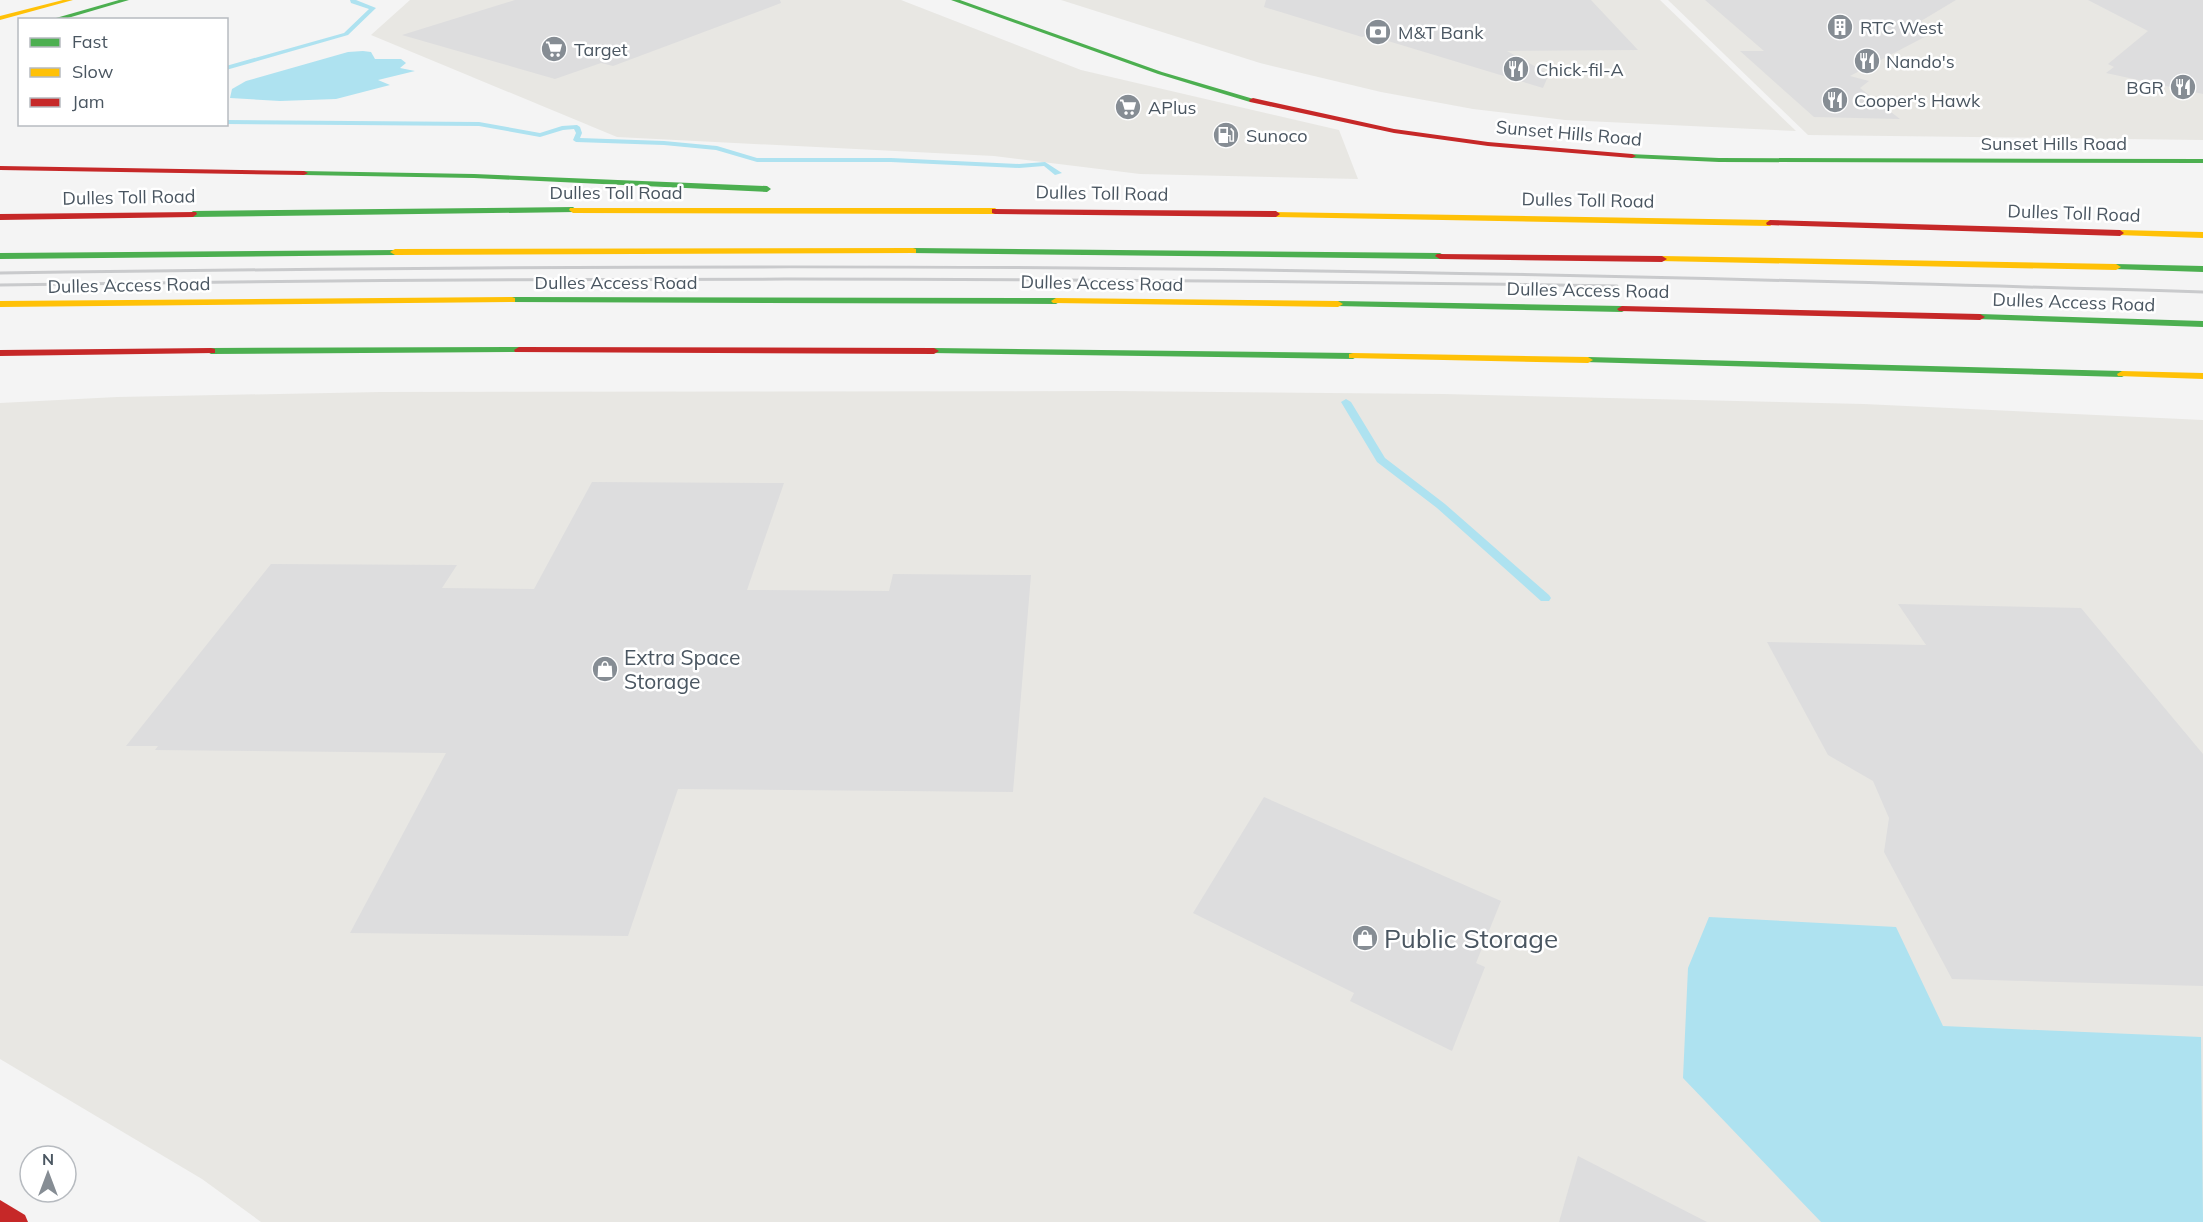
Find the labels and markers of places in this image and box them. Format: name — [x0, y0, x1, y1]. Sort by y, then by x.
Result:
building icon: RTC West — [1825, 12, 1855, 42]
place label: RTC West — [1860, 16, 1943, 39]
bank icon: M&T Bank — [1363, 17, 1393, 47]
place label: M&T Bank — [1398, 21, 1484, 44]
supermarket icon: Target — [539, 34, 569, 64]
place label: Target — [574, 38, 628, 61]
restaurant icon: Nando's — [1852, 46, 1882, 76]
place label: Nando's — [1886, 50, 1955, 73]
restaurant icon: Chick-fil-A — [1501, 54, 1531, 84]
place label: Chick-fil-A — [1536, 58, 1624, 81]
restaurant icon: BGR — [2168, 72, 2198, 102]
place label: BGR — [2126, 76, 2164, 99]
restaurant icon: Cooper's Hawk — [1820, 85, 1850, 115]
place label: Cooper's Hawk — [1854, 89, 1981, 112]
supermarket icon: APlus — [1113, 92, 1143, 122]
place label: APlus — [1148, 96, 1197, 119]
fuel station icon: Sunoco — [1211, 120, 1241, 150]
place label: Sunoco — [1246, 124, 1307, 147]
place label: Extra Space Storage — [624, 644, 740, 694]
shop icon: Extra Space Storage — [590, 654, 620, 684]
place label: Public Storage — [1384, 922, 1558, 955]
shop icon: Public Storage — [1350, 923, 1380, 953]

